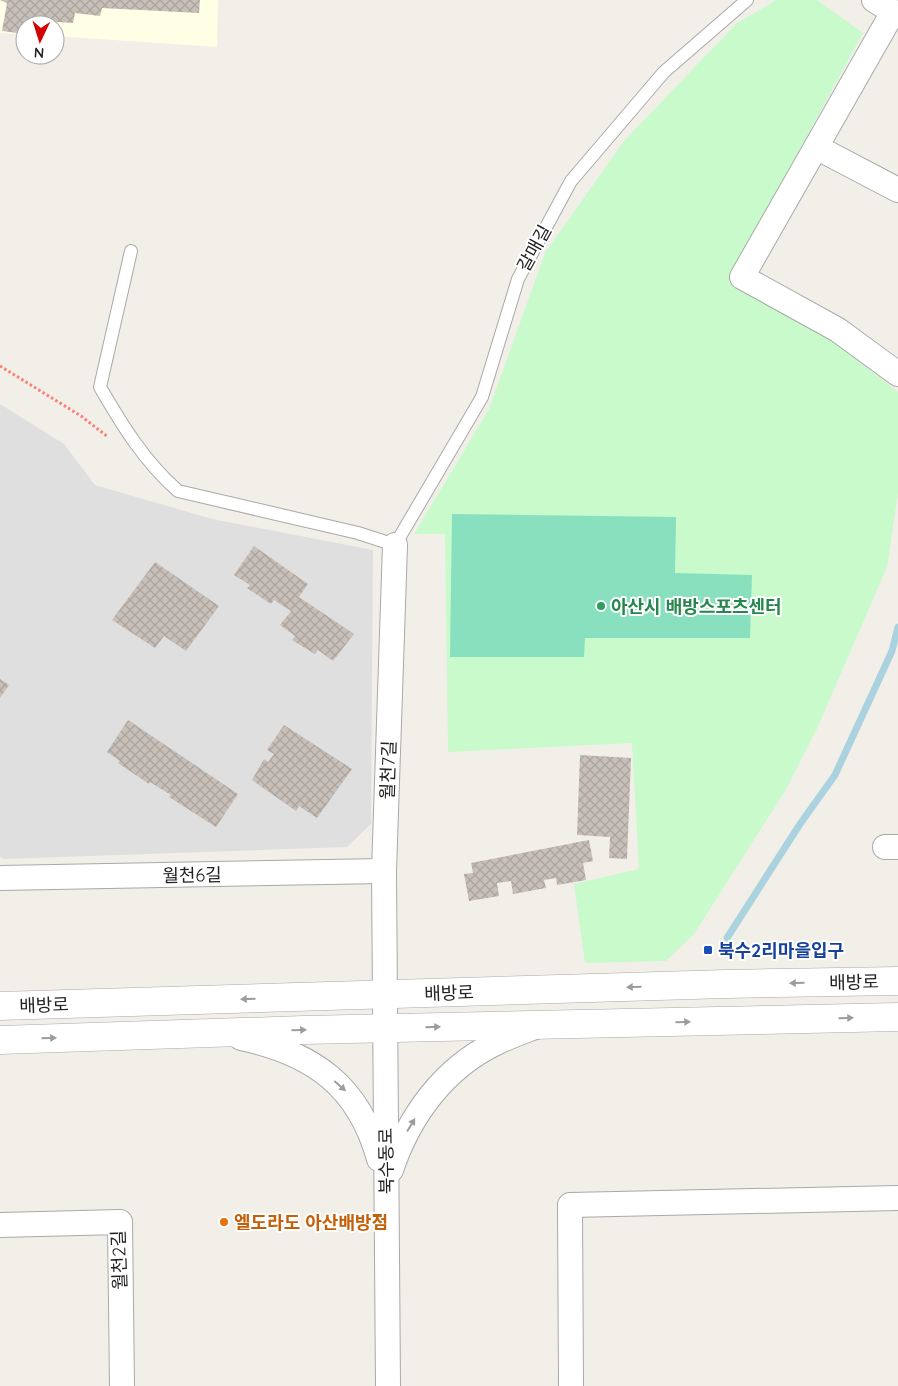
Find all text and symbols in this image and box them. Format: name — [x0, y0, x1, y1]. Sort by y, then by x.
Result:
north arrow — [15, 15, 65, 65]
text: N — [33, 44, 45, 62]
street label: 갈매길 — [512, 221, 556, 275]
place label: 아산시 배방스포츠센터 — [611, 595, 782, 618]
marker: 아산시 배방스포츠센터 — [595, 600, 607, 612]
street label: 월천7길 — [375, 740, 401, 800]
street label: 월천6길 — [162, 863, 222, 887]
place label: 북수2리마을입구 — [718, 939, 844, 962]
marker: 북수2리마을입구 — [702, 944, 714, 956]
street label: 배방로 — [829, 970, 879, 994]
one-way arrow — [789, 979, 805, 987]
street label: 배방로 — [424, 981, 474, 1005]
one-way arrow — [626, 983, 642, 991]
street label: 배방로 — [19, 993, 69, 1017]
one-way arrow — [240, 995, 256, 1003]
one-way arrow — [838, 1014, 854, 1022]
one-way arrow — [675, 1017, 691, 1025]
one-way arrow — [425, 1023, 441, 1031]
one-way arrow — [291, 1026, 307, 1034]
one-way arrow — [41, 1034, 57, 1042]
one-way arrow — [333, 1080, 345, 1092]
one-way arrow — [406, 1118, 415, 1131]
street label: 북수동로 — [374, 1128, 398, 1194]
place label: 엘도라도 아산배방점 — [234, 1211, 388, 1234]
marker: 엘도라도 아산배방점 — [218, 1216, 230, 1228]
street label: 월천2길 — [106, 1230, 132, 1290]

